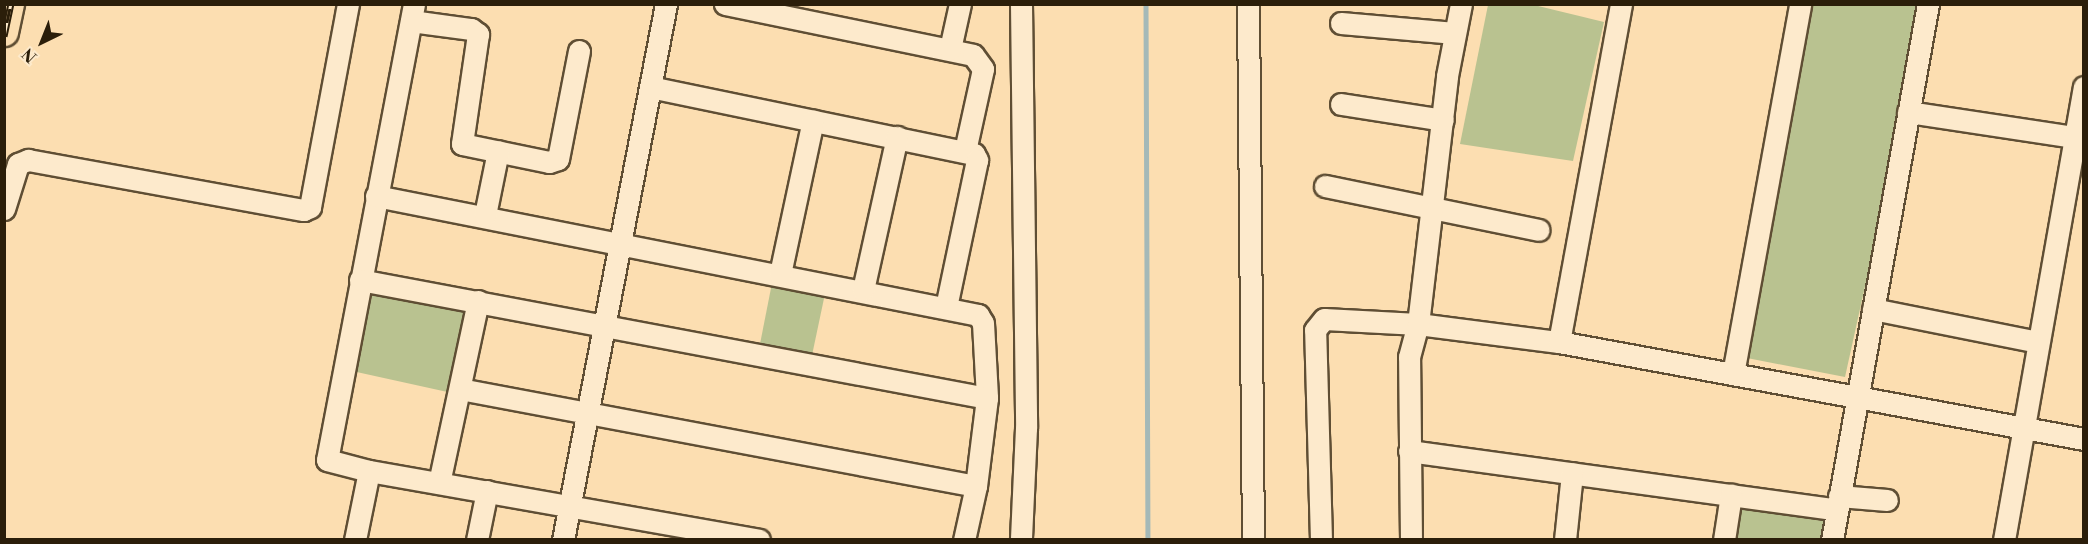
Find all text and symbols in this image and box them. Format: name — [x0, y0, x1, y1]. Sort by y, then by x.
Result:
north arrow — [12, 12, 72, 72]
text: N — [18, 44, 41, 67]

